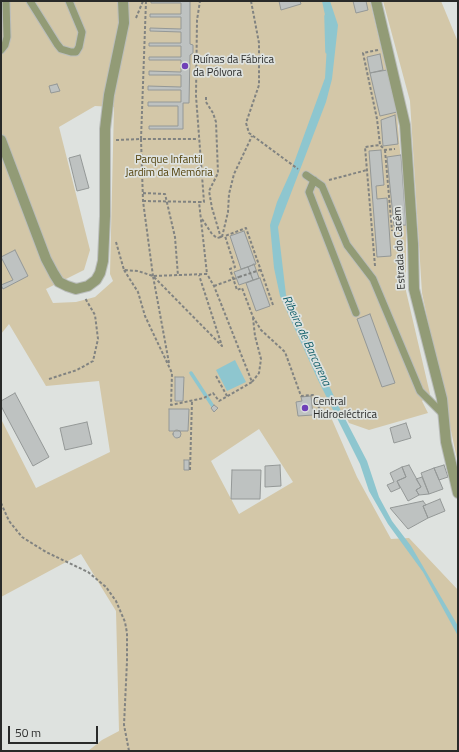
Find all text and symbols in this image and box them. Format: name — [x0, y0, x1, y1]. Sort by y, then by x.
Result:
place label: Ruínas da Fábrica da Pólvora — [193, 53, 274, 79]
marker: Ruínas da Fábrica da Pólvora — [180, 61, 190, 71]
park label: Parque Infantil Jardim da Memória — [125, 153, 213, 179]
street label: Estrada do Cacém — [391, 206, 409, 290]
water label: Ribeira de Barcarena — [279, 293, 333, 389]
place label: Central Hidroeléctrica — [313, 395, 377, 421]
marker: Central Hidroeléctrica — [300, 403, 310, 413]
scale bar — [10, 718, 100, 744]
text: 50 m — [15, 723, 41, 742]

